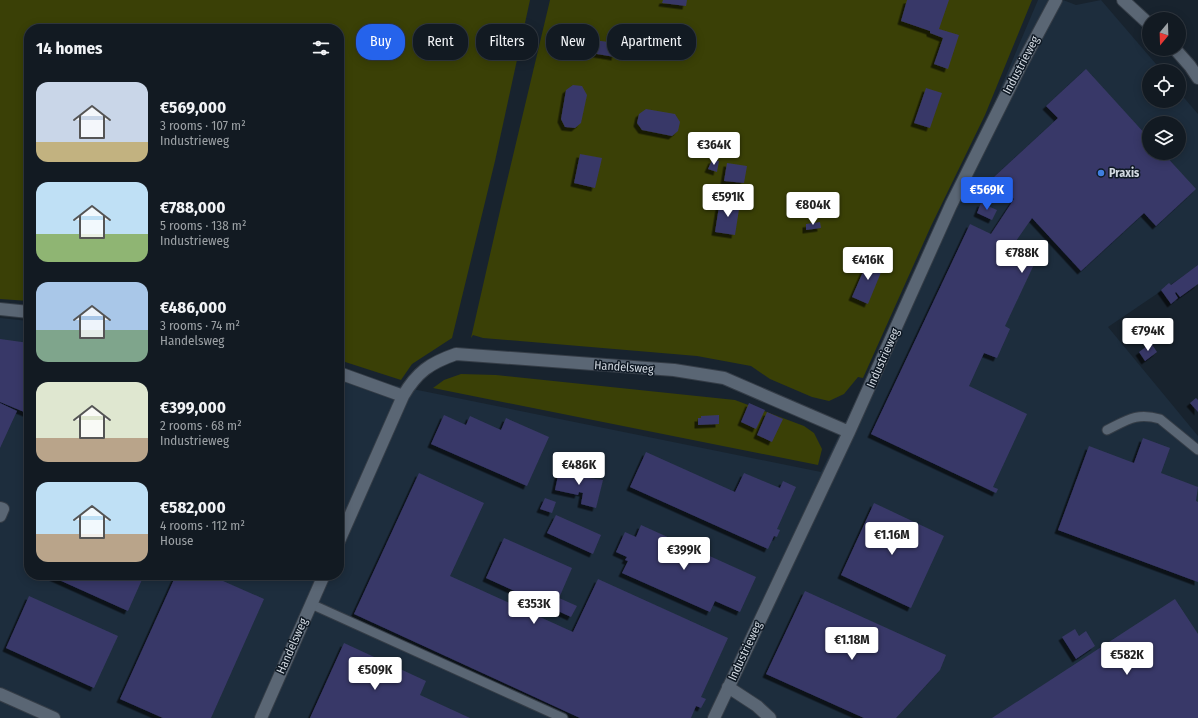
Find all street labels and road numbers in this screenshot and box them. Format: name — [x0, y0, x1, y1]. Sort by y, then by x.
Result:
street label: Industrieweg — [1000, 33, 1042, 96]
street label: Industrieweg — [864, 326, 903, 390]
street label: Handelsweg — [594, 358, 655, 376]
street label: Handelsweg — [274, 616, 311, 676]
street label: Industrieweg — [725, 619, 765, 683]

